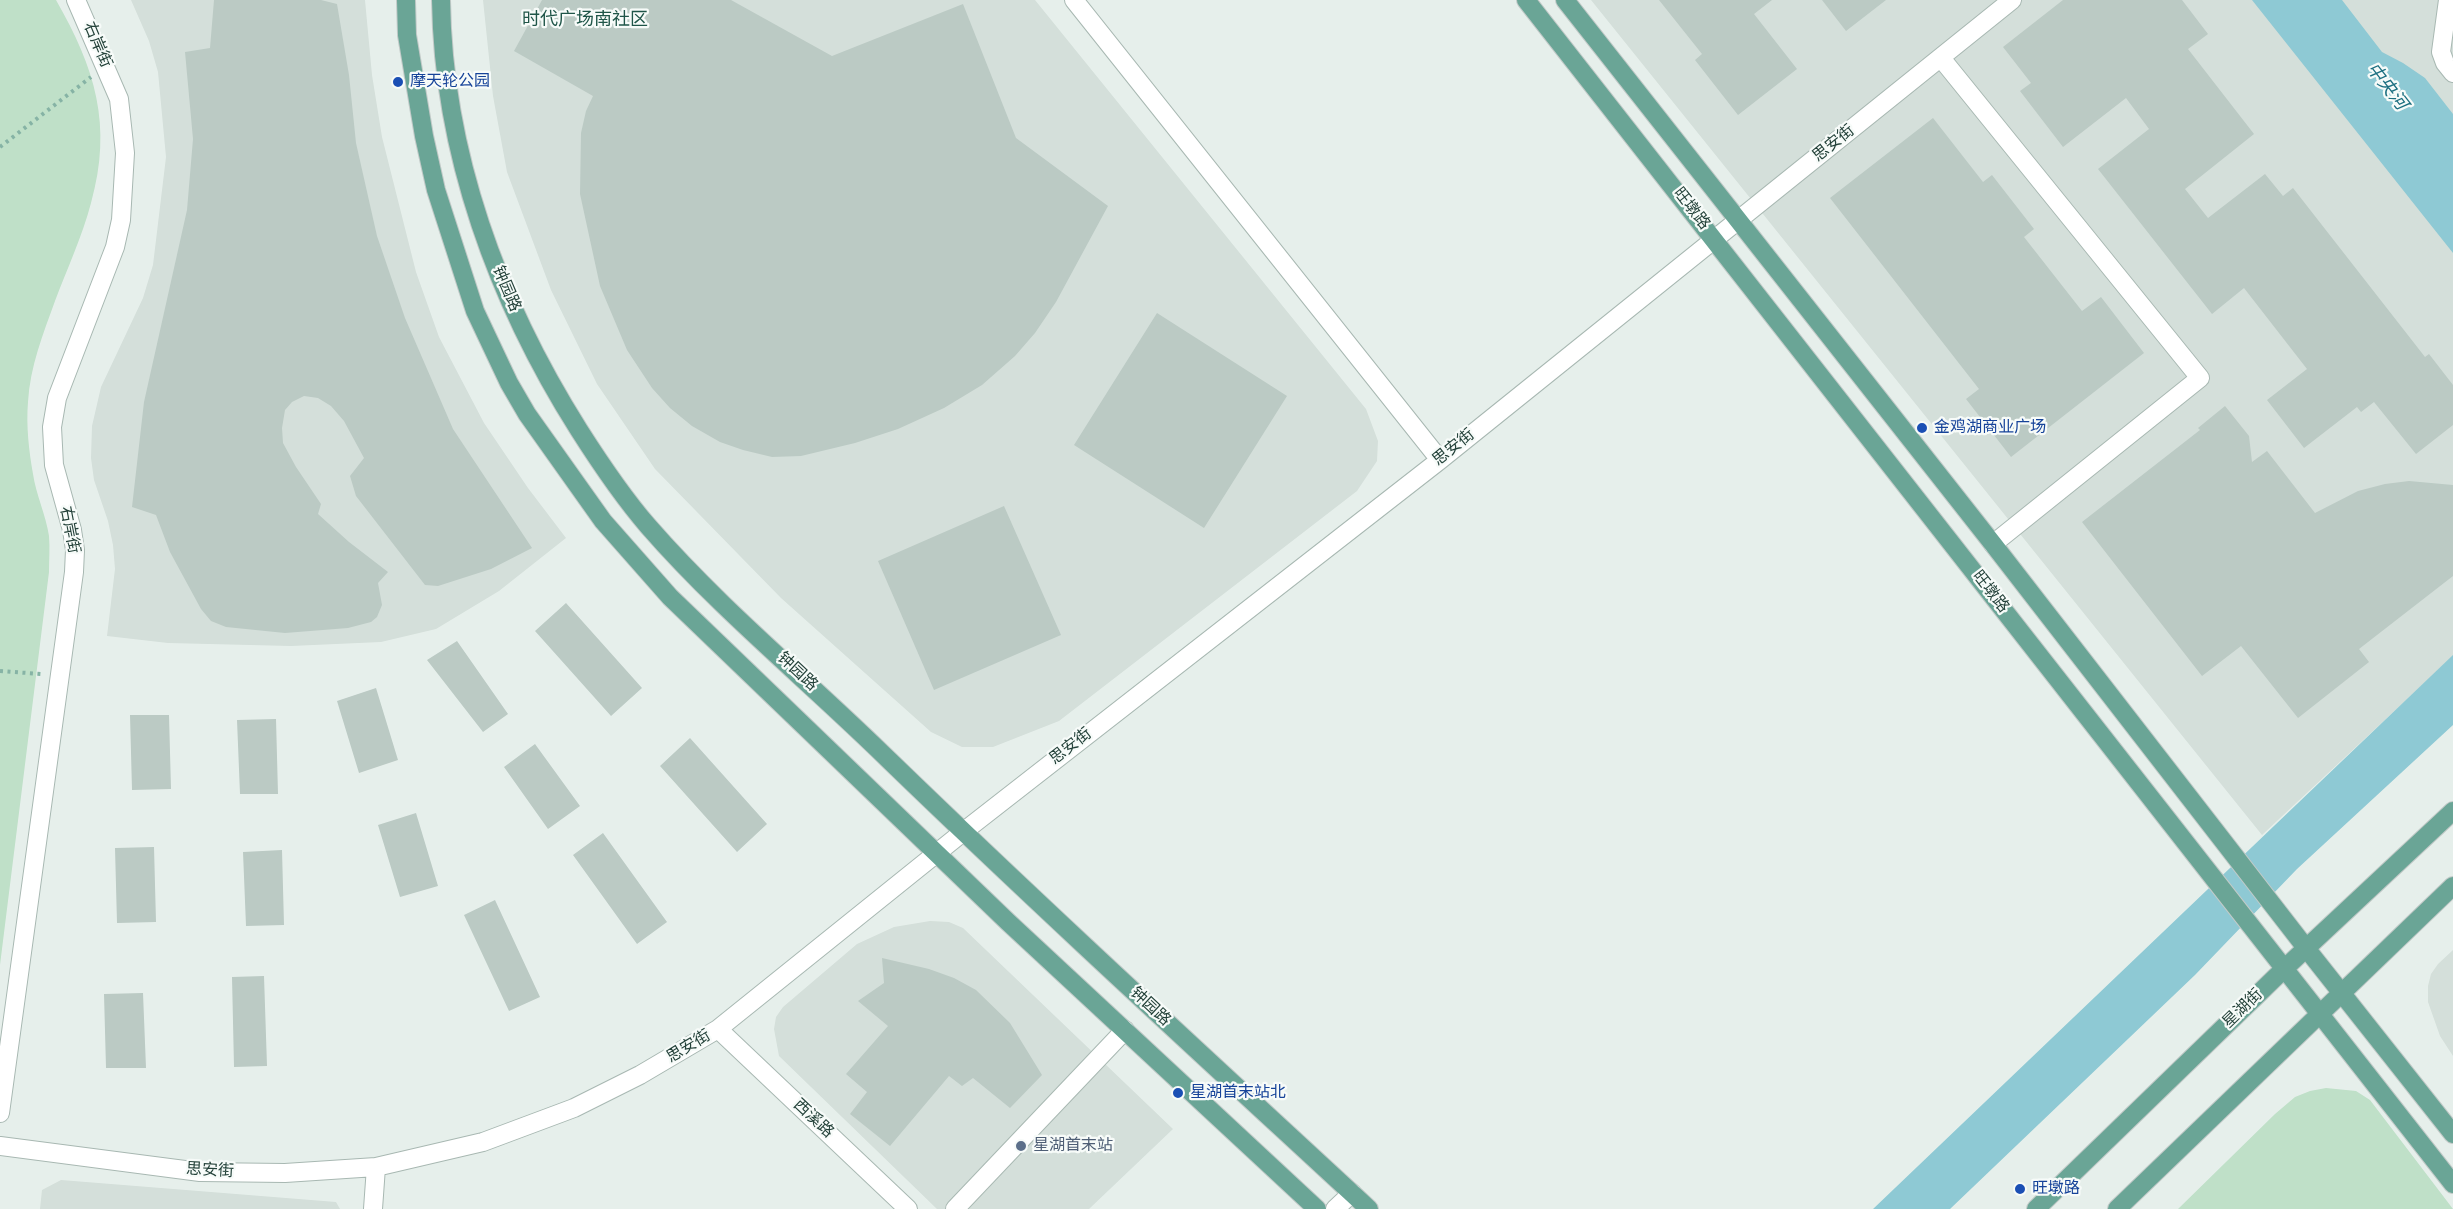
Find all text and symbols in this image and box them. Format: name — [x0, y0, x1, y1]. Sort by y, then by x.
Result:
district label: 时代广场南社区 — [522, 10, 648, 32]
street label: 右岸街 — [79, 19, 115, 71]
water label: 中央河 — [2361, 59, 2411, 115]
place label: 摩天轮公园 — [410, 72, 490, 92]
marker: 摩天轮公园 — [391, 75, 405, 89]
street label: 思安街 — [1809, 121, 1859, 167]
street label: 旺墩路 — [1669, 184, 1713, 234]
street label: 钟园路 — [488, 263, 524, 315]
place label: 金鸡湖商业广场 — [1934, 418, 2046, 438]
marker: 金鸡湖商业广场 — [1915, 421, 1929, 435]
street label: 思安街 — [1429, 425, 1479, 471]
street label: 右岸街 — [55, 505, 83, 555]
street label: 旺墩路 — [1968, 567, 2012, 617]
street label: 钟园路 — [773, 649, 821, 695]
street label: 思安街 — [1046, 725, 1096, 769]
street label: 钟园路 — [1126, 984, 1174, 1030]
street label: 星湖街 — [2219, 985, 2267, 1033]
street label: 思安街 — [663, 1026, 715, 1068]
place label: 星湖首末站北 — [1190, 1083, 1286, 1103]
marker: 星湖首末站北 — [1171, 1086, 1185, 1100]
street label: 西溪路 — [789, 1096, 837, 1142]
place label: 星湖首末站 — [1033, 1136, 1113, 1156]
marker: 星湖首末站 — [1014, 1139, 1028, 1153]
street label: 思安街 — [186, 1160, 234, 1182]
place label: 旺墩路 — [2032, 1179, 2080, 1199]
marker: 旺墩路 — [2013, 1182, 2027, 1196]

